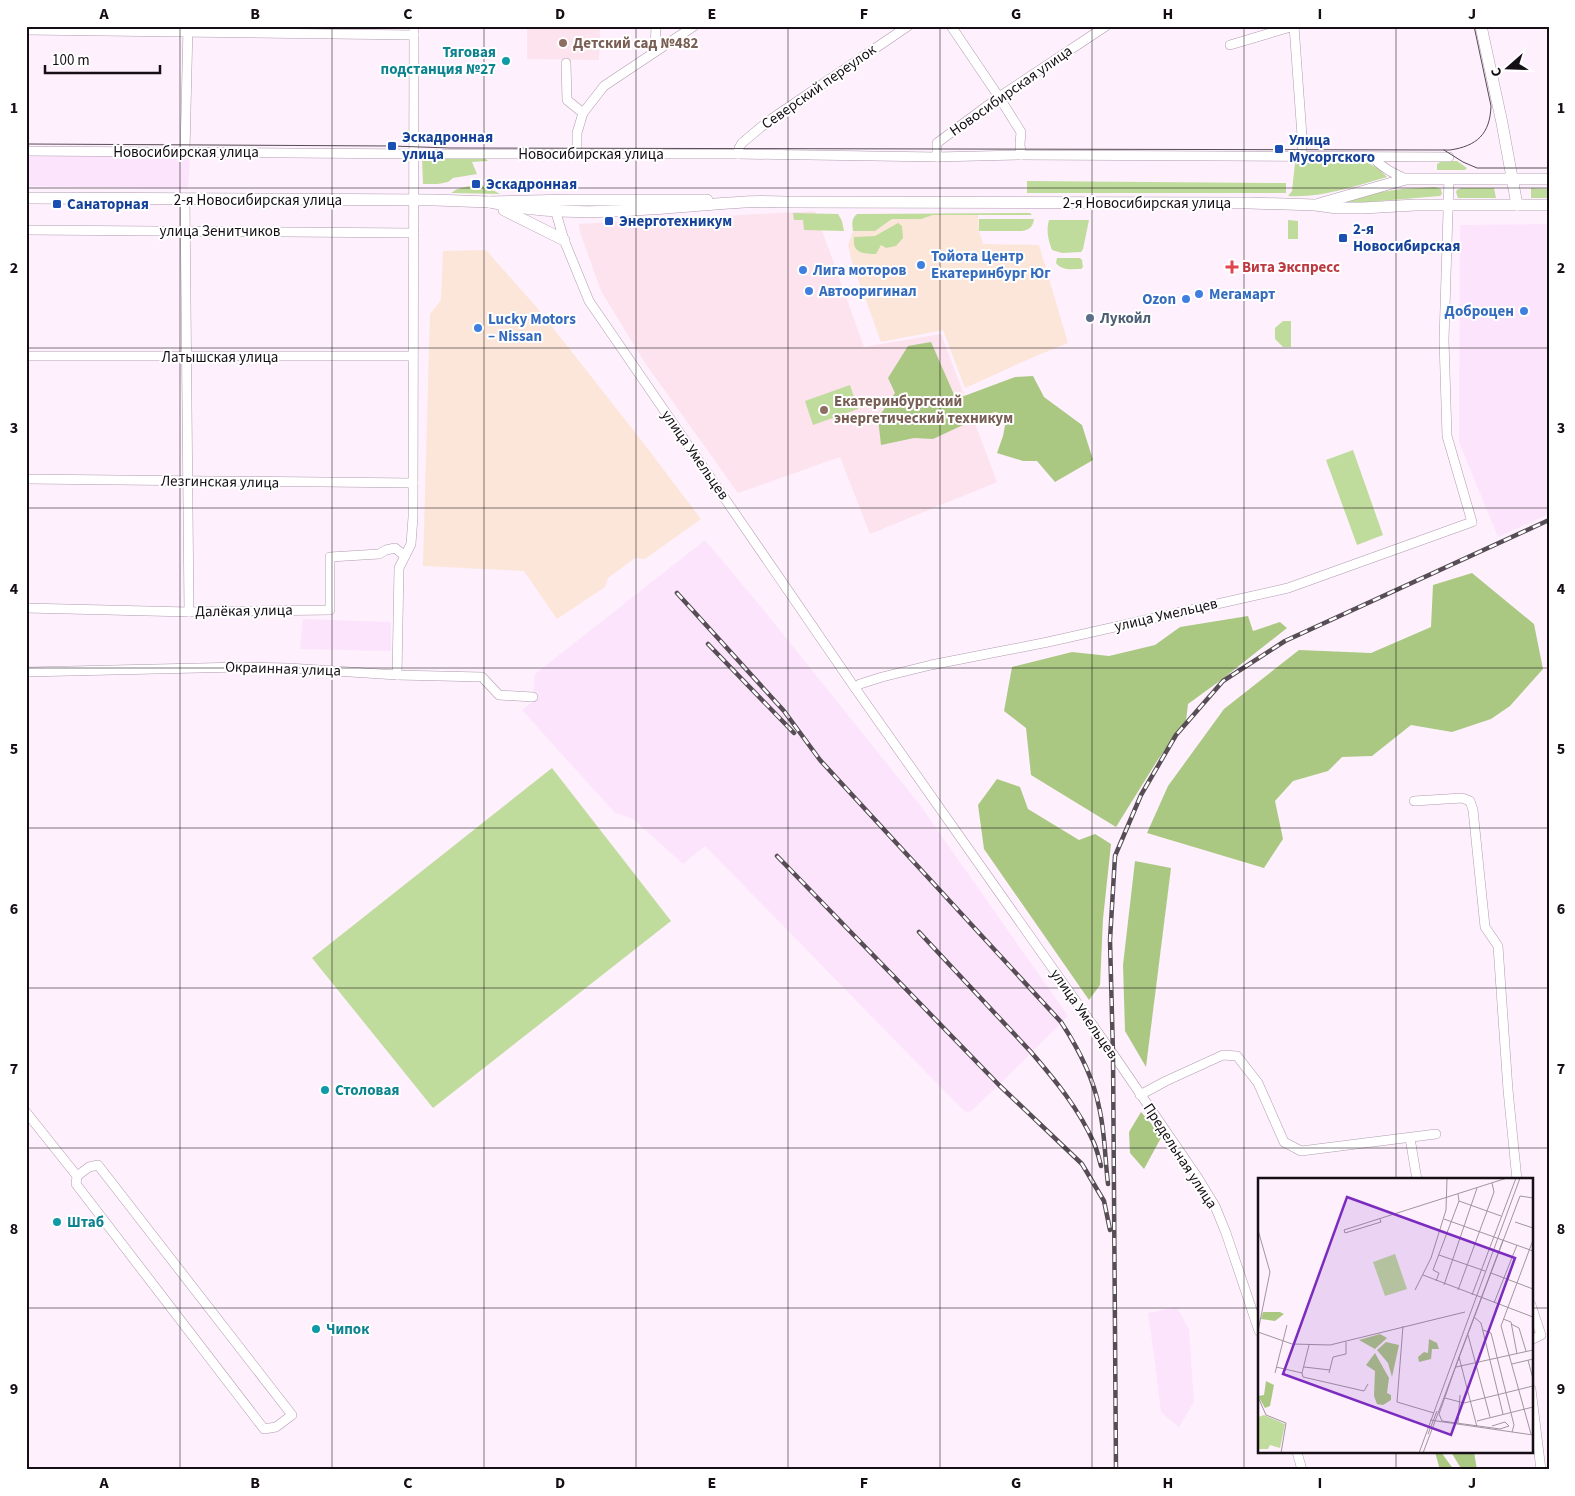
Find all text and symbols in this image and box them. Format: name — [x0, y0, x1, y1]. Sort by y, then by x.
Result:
text: A — [98, 3, 109, 25]
text: B — [250, 3, 260, 25]
text: C — [403, 3, 413, 25]
text: D — [555, 3, 565, 25]
text: E — [708, 3, 716, 25]
text: F — [860, 3, 868, 25]
text: G — [1011, 3, 1021, 25]
text: H — [1163, 3, 1173, 25]
text: I — [1318, 3, 1322, 25]
text: J — [1468, 3, 1476, 25]
place label: Детский сад №482 — [573, 33, 699, 54]
marker: Детский сад №482 — [557, 37, 569, 49]
street label: Северский переулок — [757, 39, 881, 134]
street label: Новосибирская улица — [945, 41, 1077, 141]
scale bar — [45, 42, 160, 74]
place label: Тяговая подстанция №27 — [381, 42, 496, 80]
north arrow — [1482, 42, 1532, 92]
text: 100 m — [52, 50, 90, 71]
marker: Тяговая подстанция №27 — [500, 55, 512, 67]
text: С — [1486, 65, 1508, 79]
text: 1 — [10, 97, 18, 119]
text: 1 — [1557, 97, 1565, 119]
place label: Эскадронная улица — [402, 127, 493, 165]
place label: Улица Мусоргского — [1289, 130, 1375, 168]
marker: Эскадронная улица — [386, 140, 398, 152]
street label: Новосибирская улица — [113, 142, 259, 163]
marker: Улица Мусоргского — [1273, 143, 1285, 155]
street label: Новосибирская улица — [518, 144, 664, 165]
place label: Эскадронная — [486, 174, 577, 195]
marker: Эскадронная — [470, 178, 482, 190]
street label: 2-я Новосибирская улица — [174, 190, 342, 211]
street label: 2-я Новосибирская улица — [1063, 193, 1231, 214]
place label: Санаторная — [67, 194, 149, 215]
marker: Санаторная — [51, 198, 63, 210]
place label: Энерготехникум — [619, 211, 732, 232]
marker: Энерготехникум — [603, 215, 615, 227]
place label: 2-я Новосибирская — [1353, 219, 1460, 257]
street label: улица Зенитчиков — [160, 221, 281, 242]
marker: 2-я Новосибирская — [1337, 232, 1349, 244]
place label: Тойота Центр Екатеринбург Юг — [931, 246, 1051, 284]
text: 2 — [10, 257, 18, 279]
place label: Вита Экспресс — [1242, 257, 1340, 278]
text: 2 — [1557, 257, 1565, 279]
marker: Тойота Центр Екатеринбург Юг — [915, 259, 927, 271]
place label: Лига моторов — [812, 260, 907, 281]
marker: Вита Экспресс — [1226, 261, 1238, 273]
marker: Лига моторов — [797, 264, 809, 276]
place label: Автооригинал — [818, 281, 917, 302]
place label: Мегамарт — [1209, 284, 1275, 305]
marker: Автооригинал — [803, 285, 815, 297]
marker: Мегамарт — [1193, 288, 1205, 300]
place label: Ozon — [1142, 289, 1176, 310]
marker: Ozon — [1180, 293, 1192, 305]
place label: Доброцен — [1445, 301, 1514, 322]
marker: Доброцен — [1518, 305, 1530, 317]
place label: Лукойл — [1099, 308, 1151, 329]
place label: Lucky Motors – Nissan — [488, 309, 576, 347]
marker: Лукойл — [1084, 312, 1096, 324]
marker: Lucky Motors – Nissan — [472, 322, 484, 334]
street label: Латышская улица — [162, 347, 278, 368]
place label: Екатеринбургский энергетический техникум — [834, 391, 1013, 429]
marker: Екатеринбургский энергетический техникум — [818, 404, 830, 416]
street label: улица Умельцев — [656, 406, 734, 504]
text: 3 — [10, 417, 18, 439]
text: 3 — [1557, 417, 1565, 439]
street label: Лезгинская улица — [161, 470, 279, 494]
text: 4 — [10, 578, 19, 600]
text: 4 — [1557, 578, 1566, 600]
street label: улица Умельцев — [1112, 593, 1220, 637]
street label: Далёкая улица — [195, 600, 293, 622]
street label: Окраинная улица — [225, 656, 341, 682]
text: 5 — [10, 738, 18, 760]
text: 5 — [1557, 738, 1565, 760]
text: 6 — [10, 898, 18, 920]
text: 6 — [1557, 898, 1565, 920]
street label: улица Умельцев — [1045, 965, 1123, 1063]
text: 7 — [10, 1058, 18, 1080]
text: 7 — [1557, 1058, 1565, 1080]
place label: Столовая — [335, 1080, 400, 1101]
marker: Столовая — [319, 1084, 331, 1096]
street label: Предельная улица — [1138, 1099, 1222, 1213]
inset map — [1258, 1178, 1532, 1454]
place label: Штаб — [67, 1212, 104, 1233]
marker: Штаб — [51, 1216, 63, 1228]
text: 8 — [10, 1218, 18, 1240]
text: 8 — [1557, 1218, 1565, 1240]
place label: Чипок — [326, 1319, 370, 1340]
marker: Чипок — [310, 1323, 322, 1335]
text: 9 — [10, 1378, 18, 1400]
text: 9 — [1557, 1378, 1565, 1400]
text: A — [98, 1472, 109, 1494]
text: B — [250, 1472, 260, 1494]
text: C — [403, 1472, 413, 1494]
text: D — [555, 1472, 565, 1494]
text: E — [708, 1472, 716, 1494]
text: F — [860, 1472, 868, 1494]
text: G — [1011, 1472, 1021, 1494]
text: H — [1163, 1472, 1173, 1494]
text: I — [1318, 1472, 1322, 1494]
text: J — [1468, 1472, 1476, 1494]

